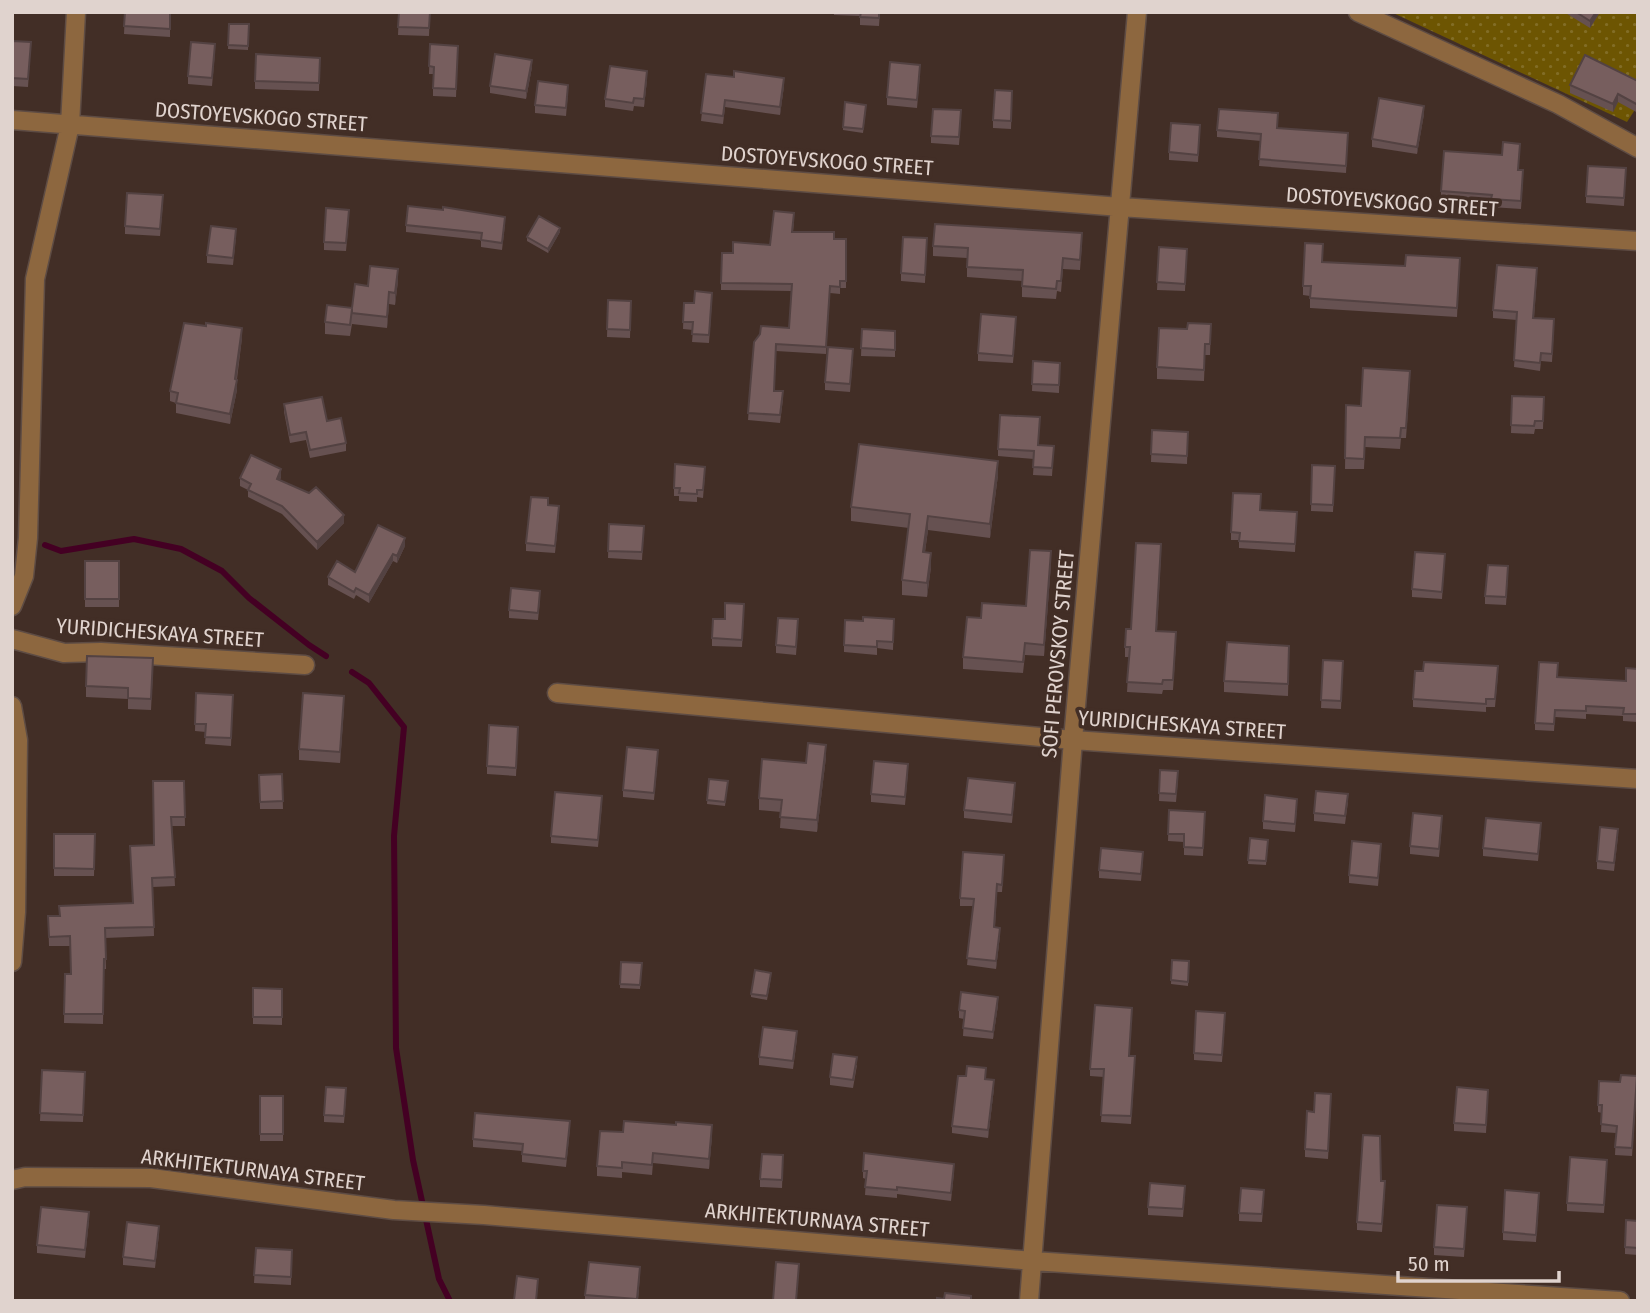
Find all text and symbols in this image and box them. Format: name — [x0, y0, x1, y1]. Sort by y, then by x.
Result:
street label: DOSTOYEVSKOGO STREET — [154, 97, 368, 137]
street label: DOSTOYEVSKOGO STREET — [720, 141, 934, 181]
street label: DOSTOYEVSKOGO STREET — [1285, 182, 1499, 222]
street label: SOFI PEROVSKOY STREET — [1036, 549, 1080, 759]
street label: YURIDICHESKAYA STREET — [55, 613, 265, 653]
street label: YURIDICHESKAYA STREET — [1077, 705, 1287, 745]
street label: ARKHITEKTURNAYA STREET — [140, 1143, 366, 1197]
street label: ARKHITEKTURNAYA STREET — [704, 1197, 930, 1243]
scale bar — [1398, 1240, 1559, 1284]
text: 50 m — [1408, 1251, 1450, 1277]

